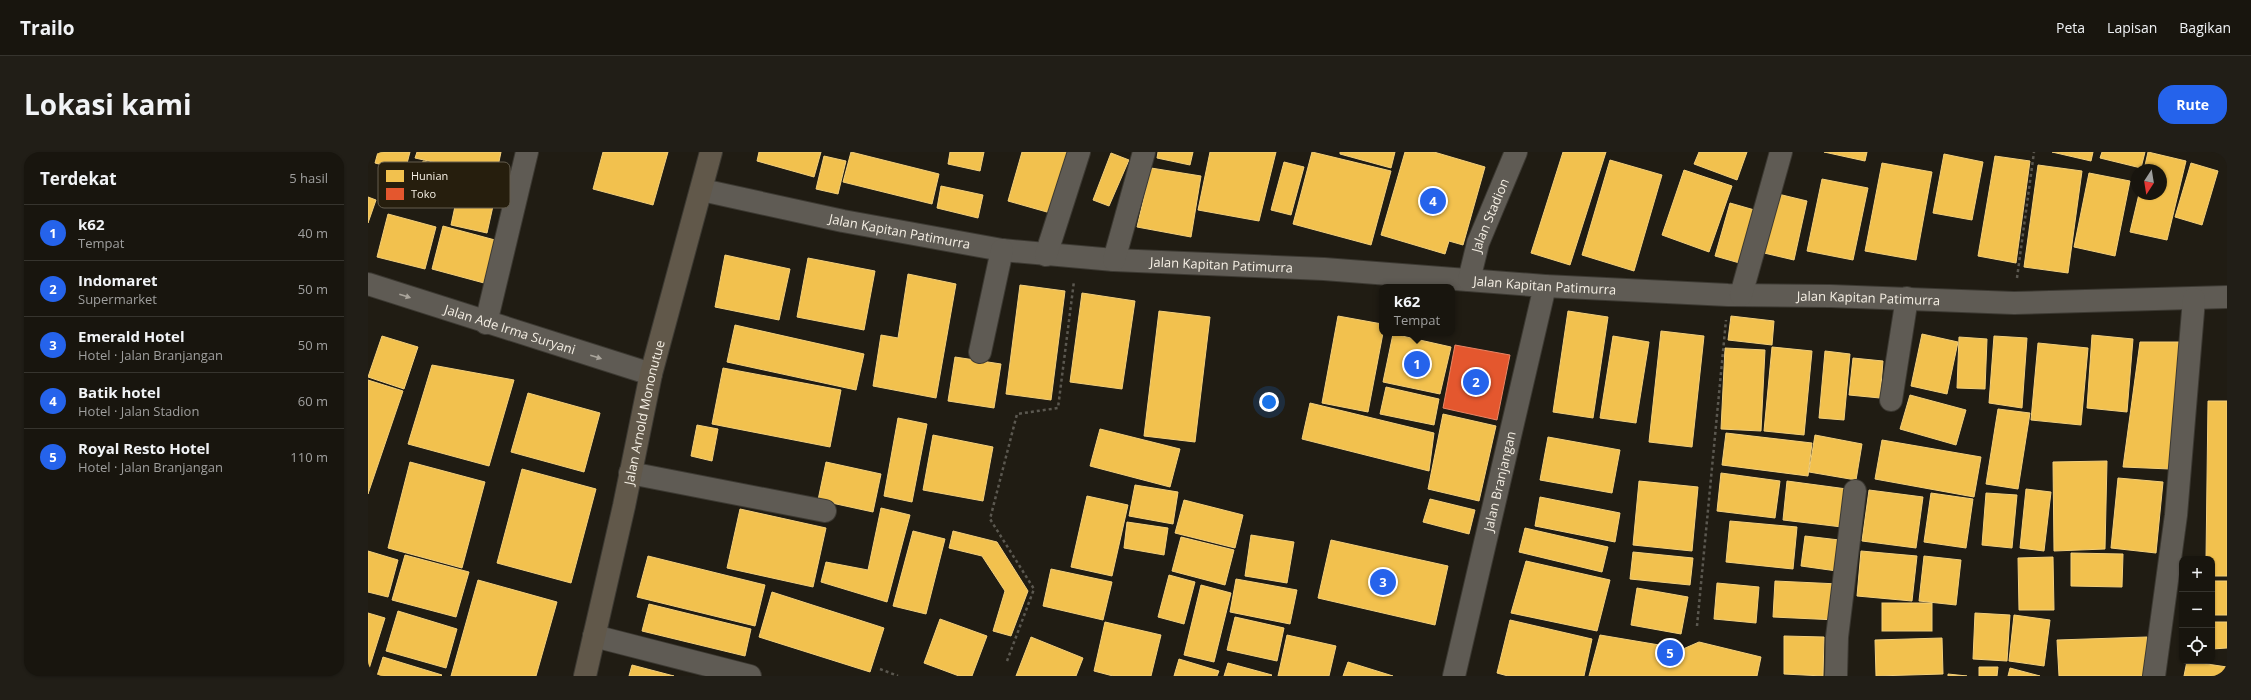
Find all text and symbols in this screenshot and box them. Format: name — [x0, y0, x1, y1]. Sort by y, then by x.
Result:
text: Trailo — [20, 15, 74, 41]
text: Peta — [2056, 18, 2085, 37]
text: Lapisan — [2107, 18, 2157, 37]
text: Bagikan — [2179, 18, 2231, 37]
text: Lokasi kami — [24, 85, 191, 123]
button: Rute — [2158, 85, 2227, 124]
legend — [378, 162, 510, 208]
north arrow — [2131, 164, 2167, 200]
text: Terdekat — [40, 167, 117, 190]
text: Hunian — [411, 168, 448, 183]
text: 5 hasil — [289, 169, 328, 187]
street label: Jalan Stadion — [1467, 176, 1513, 256]
text: Toko — [411, 186, 436, 201]
pin: 4 — [1420, 186, 1446, 216]
street label: Jalan Kapitan Patimurra — [825, 209, 972, 253]
text: k62 — [78, 214, 104, 234]
text: 1 — [49, 224, 57, 242]
text: 40 m — [298, 224, 328, 242]
text: Tempat — [78, 234, 124, 252]
street label: Jalan Kapitan Patimurra — [1148, 252, 1293, 277]
text: Indomaret — [78, 270, 158, 290]
street label: Jalan Kapitan Patimurra — [1471, 271, 1617, 298]
text: 2 — [49, 280, 57, 298]
text: 50 m — [298, 280, 328, 298]
popup — [1379, 284, 1455, 336]
street label: Jalan Kapitan Patimurra — [1795, 287, 1940, 309]
text: Supermarket — [78, 290, 157, 308]
text: k62 — [1394, 291, 1420, 311]
one-way arrow — [399, 294, 411, 300]
street label: Jalan Ade Irma Suryani — [440, 299, 578, 358]
text: Tempat — [1394, 311, 1440, 329]
text: Emerald Hotel — [78, 326, 185, 346]
text: 3 — [49, 336, 57, 354]
text: 50 m — [298, 336, 328, 354]
street label: Jalan Arnold Mononutue — [619, 338, 669, 489]
text: Hotel · Jalan Branjangan — [78, 346, 223, 364]
pin: 1 — [1404, 349, 1430, 379]
one-way arrow — [590, 354, 602, 360]
pin: 2 — [1463, 367, 1489, 397]
text: Batik hotel — [78, 382, 161, 402]
text: 4 — [49, 392, 57, 410]
text: 60 m — [298, 392, 328, 410]
your location — [1259, 392, 1279, 412]
text: Hotel · Jalan Stadion — [78, 402, 199, 420]
street label: Jalan Branjangan — [1479, 429, 1520, 535]
text: Royal Resto Hotel — [78, 438, 210, 458]
text: 5 — [49, 448, 57, 466]
text: 110 m — [290, 448, 328, 466]
text: Hotel · Jalan Branjangan — [78, 458, 223, 476]
map controls — [2179, 556, 2215, 664]
button: + — [2179, 556, 2215, 592]
pin: 3 — [1370, 567, 1396, 597]
button: − — [2179, 592, 2215, 628]
button: locate — [2179, 628, 2215, 664]
pin: 5 — [1657, 638, 1683, 668]

